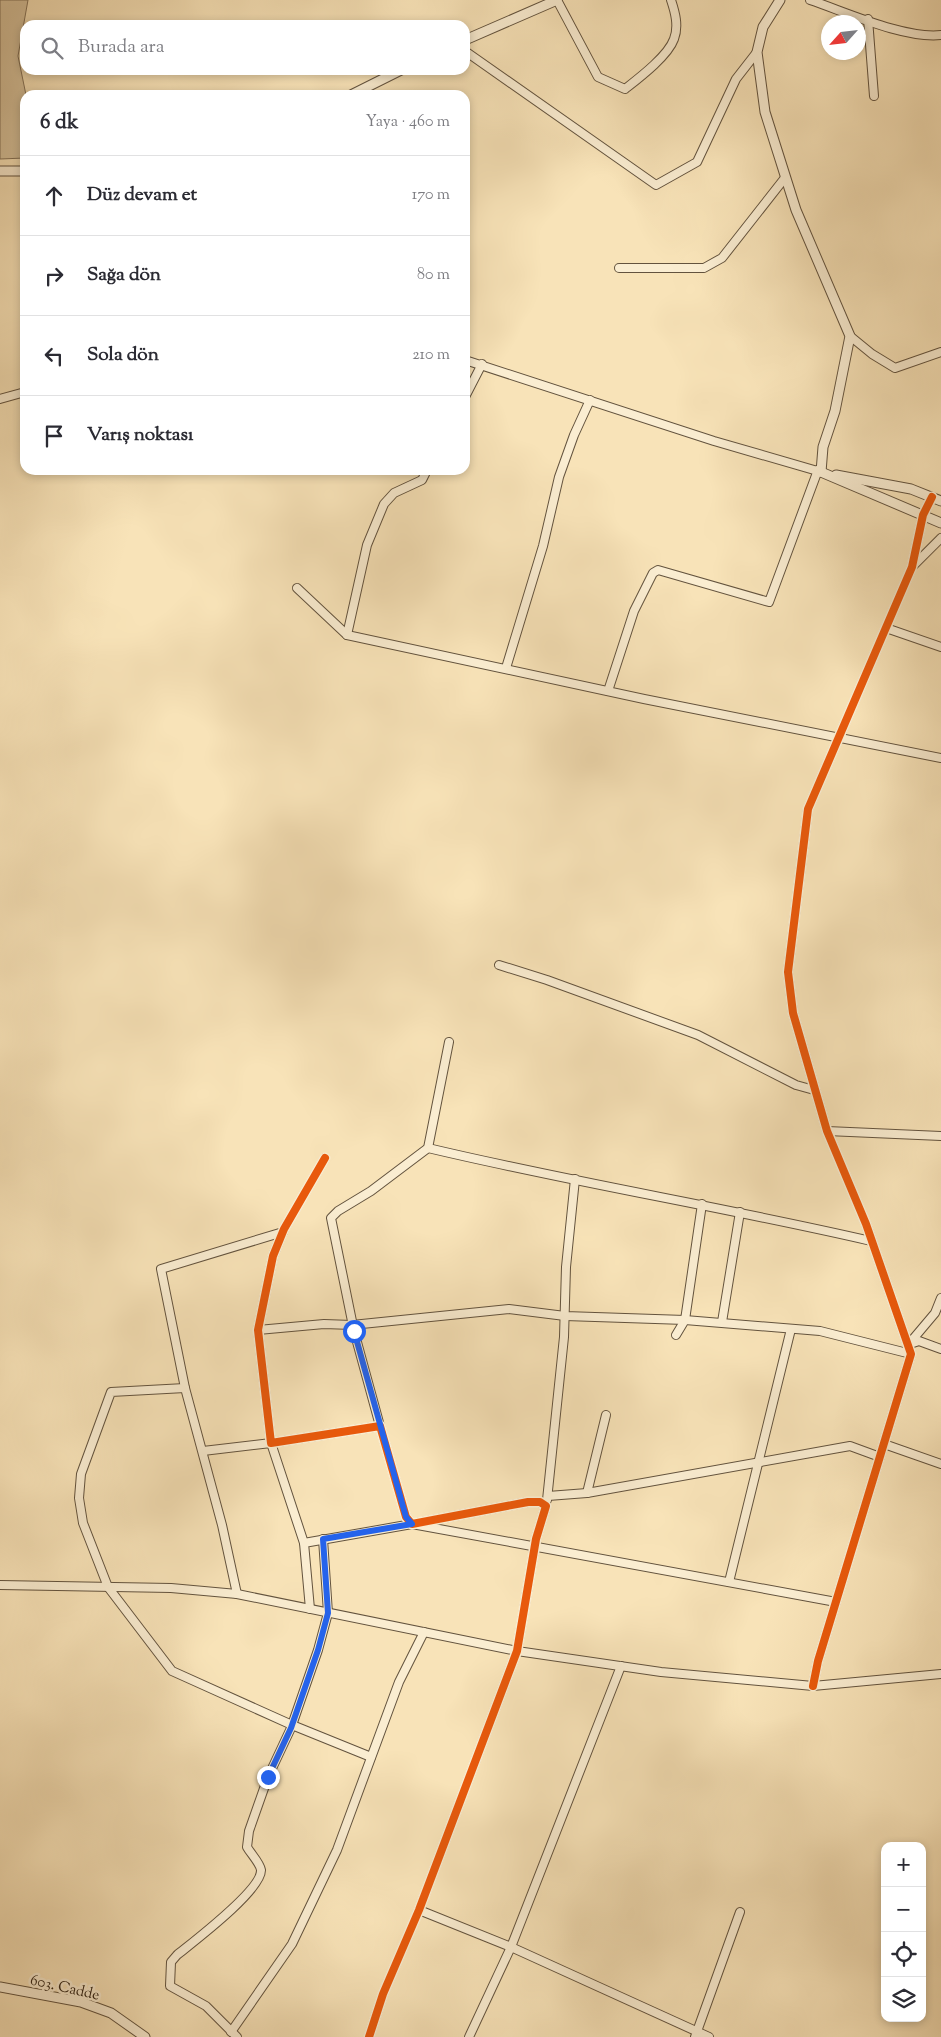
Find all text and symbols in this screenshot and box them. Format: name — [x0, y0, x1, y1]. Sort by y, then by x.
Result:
north arrow — [821, 15, 866, 60]
search box — [20, 20, 470, 75]
icon: search — [38, 34, 66, 62]
text: Burada ara — [78, 34, 164, 61]
text: 6 dk — [40, 108, 78, 138]
text: Yaya · 460 m — [365, 111, 450, 134]
icon: ahead — [40, 182, 68, 210]
text: Düz devam et — [87, 182, 197, 209]
text: 170 m — [412, 184, 450, 207]
icon: right — [40, 262, 68, 290]
text: Sağa dön — [87, 262, 161, 289]
text: 80 m — [417, 264, 450, 287]
icon: left — [40, 342, 68, 370]
text: Sola dön — [87, 342, 159, 369]
text: 210 m — [412, 344, 450, 367]
icon: arrive — [40, 422, 68, 450]
text: Varış noktası — [87, 422, 193, 449]
route start — [343, 1320, 366, 1343]
route end — [257, 1766, 280, 1789]
map controls — [881, 1842, 926, 2022]
button: + — [881, 1842, 926, 1887]
button: − — [881, 1887, 926, 1932]
button: locate — [881, 1932, 926, 1977]
street label: 603. Cadde — [28, 1970, 101, 2007]
button: layers — [881, 1977, 926, 2022]

